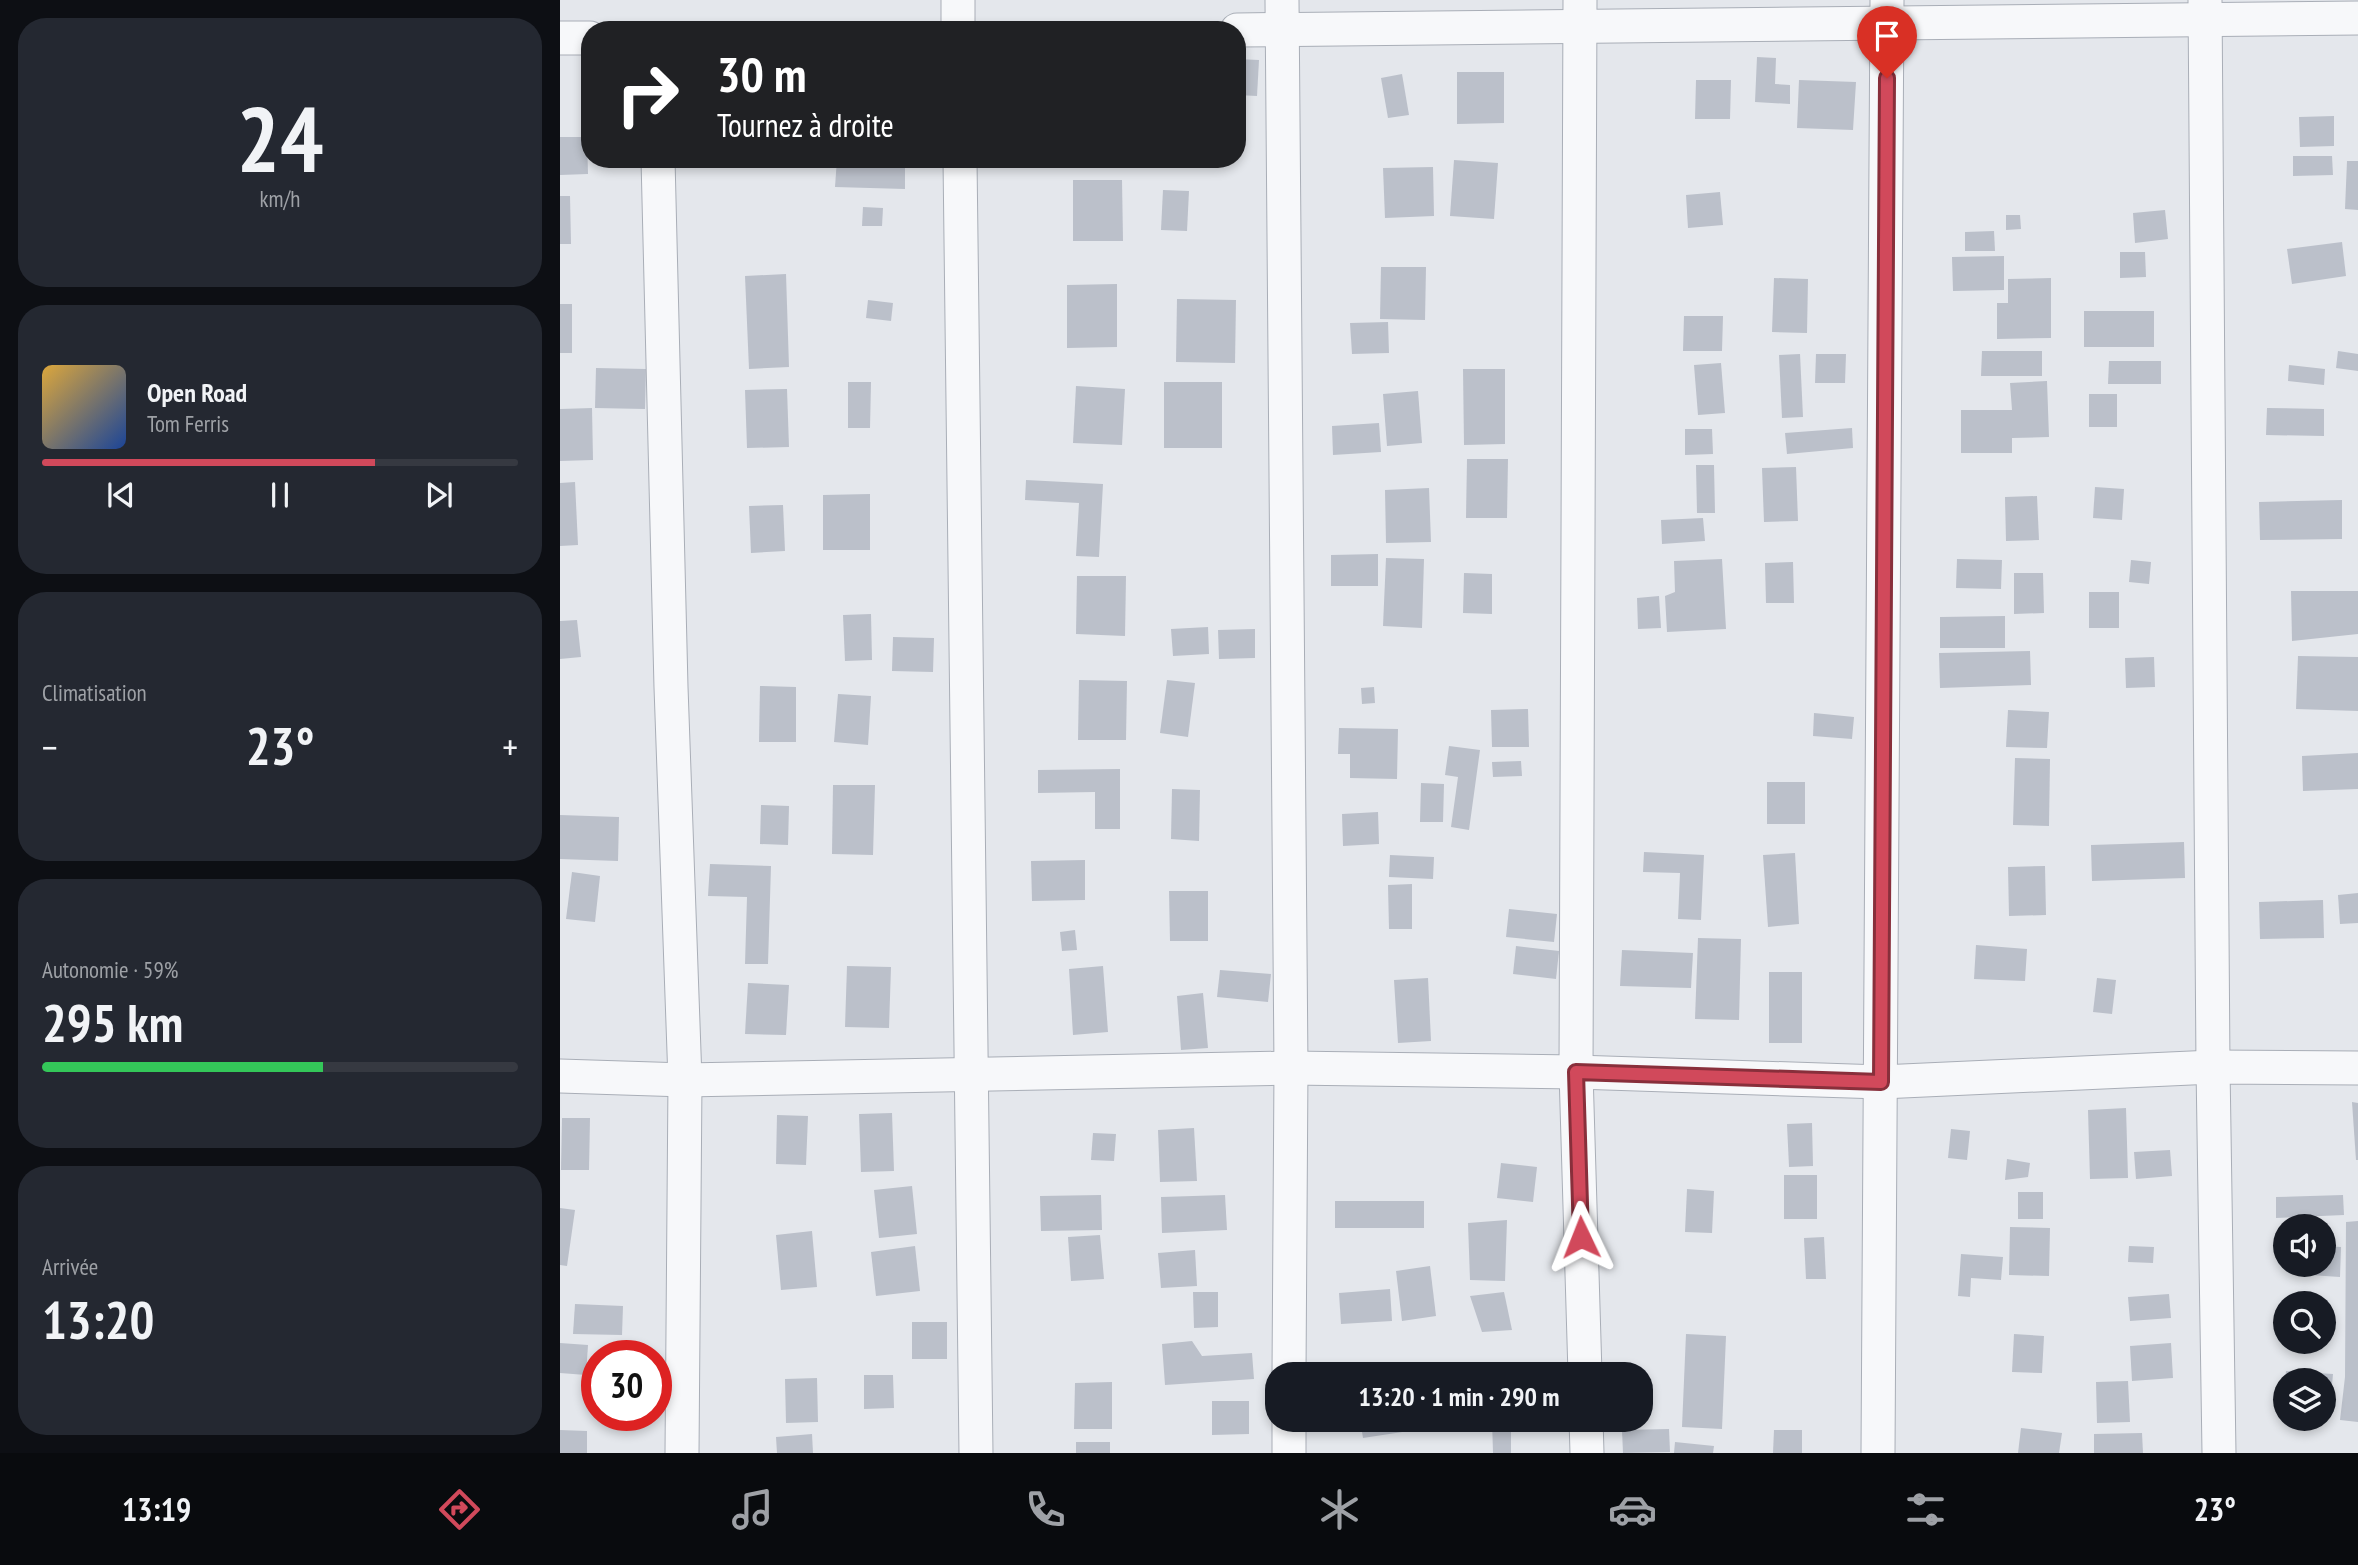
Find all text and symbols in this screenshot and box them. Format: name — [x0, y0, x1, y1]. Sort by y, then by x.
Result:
pin — [1857, 6, 1917, 78]
icon: arrive — [1868, 17, 1906, 55]
text: 30 m — [717, 42, 806, 106]
icon: right — [602, 49, 693, 140]
text: 24 — [237, 79, 324, 197]
text: Tournez à droite — [717, 104, 894, 146]
text: km/h — [260, 184, 300, 213]
text: Open Road — [147, 376, 247, 409]
text: Tom Ferris — [147, 409, 229, 438]
icon: previous — [102, 476, 140, 514]
icon: pause — [261, 476, 299, 514]
icon: next — [420, 476, 458, 514]
text: Climatisation — [42, 678, 147, 707]
text: 23° — [246, 712, 314, 779]
text: − — [42, 722, 58, 771]
text: + — [502, 722, 518, 771]
text: Autonomie · 59% — [42, 955, 178, 984]
text: 295 km — [42, 989, 183, 1056]
position arrow — [1544, 1200, 1618, 1274]
map controls — [2273, 1214, 2336, 1431]
button: sound — [2273, 1214, 2336, 1277]
text: Arrivée — [42, 1252, 98, 1281]
text: 13:20 — [42, 1286, 154, 1353]
button: search — [2273, 1291, 2336, 1354]
speed limit sign: 30 — [581, 1340, 672, 1431]
button: layers — [2273, 1368, 2336, 1431]
text: 13:20 · 1 min · 290 m — [1359, 1380, 1559, 1413]
icon: directions — [435, 1485, 484, 1534]
icon: music — [728, 1485, 777, 1534]
icon: phone — [1021, 1485, 1070, 1534]
icon: climate — [1315, 1485, 1364, 1534]
icon: car — [1608, 1485, 1657, 1534]
icon: filters — [1901, 1485, 1950, 1534]
text: 13:19 — [122, 1488, 191, 1530]
text: 23° — [2194, 1488, 2236, 1530]

